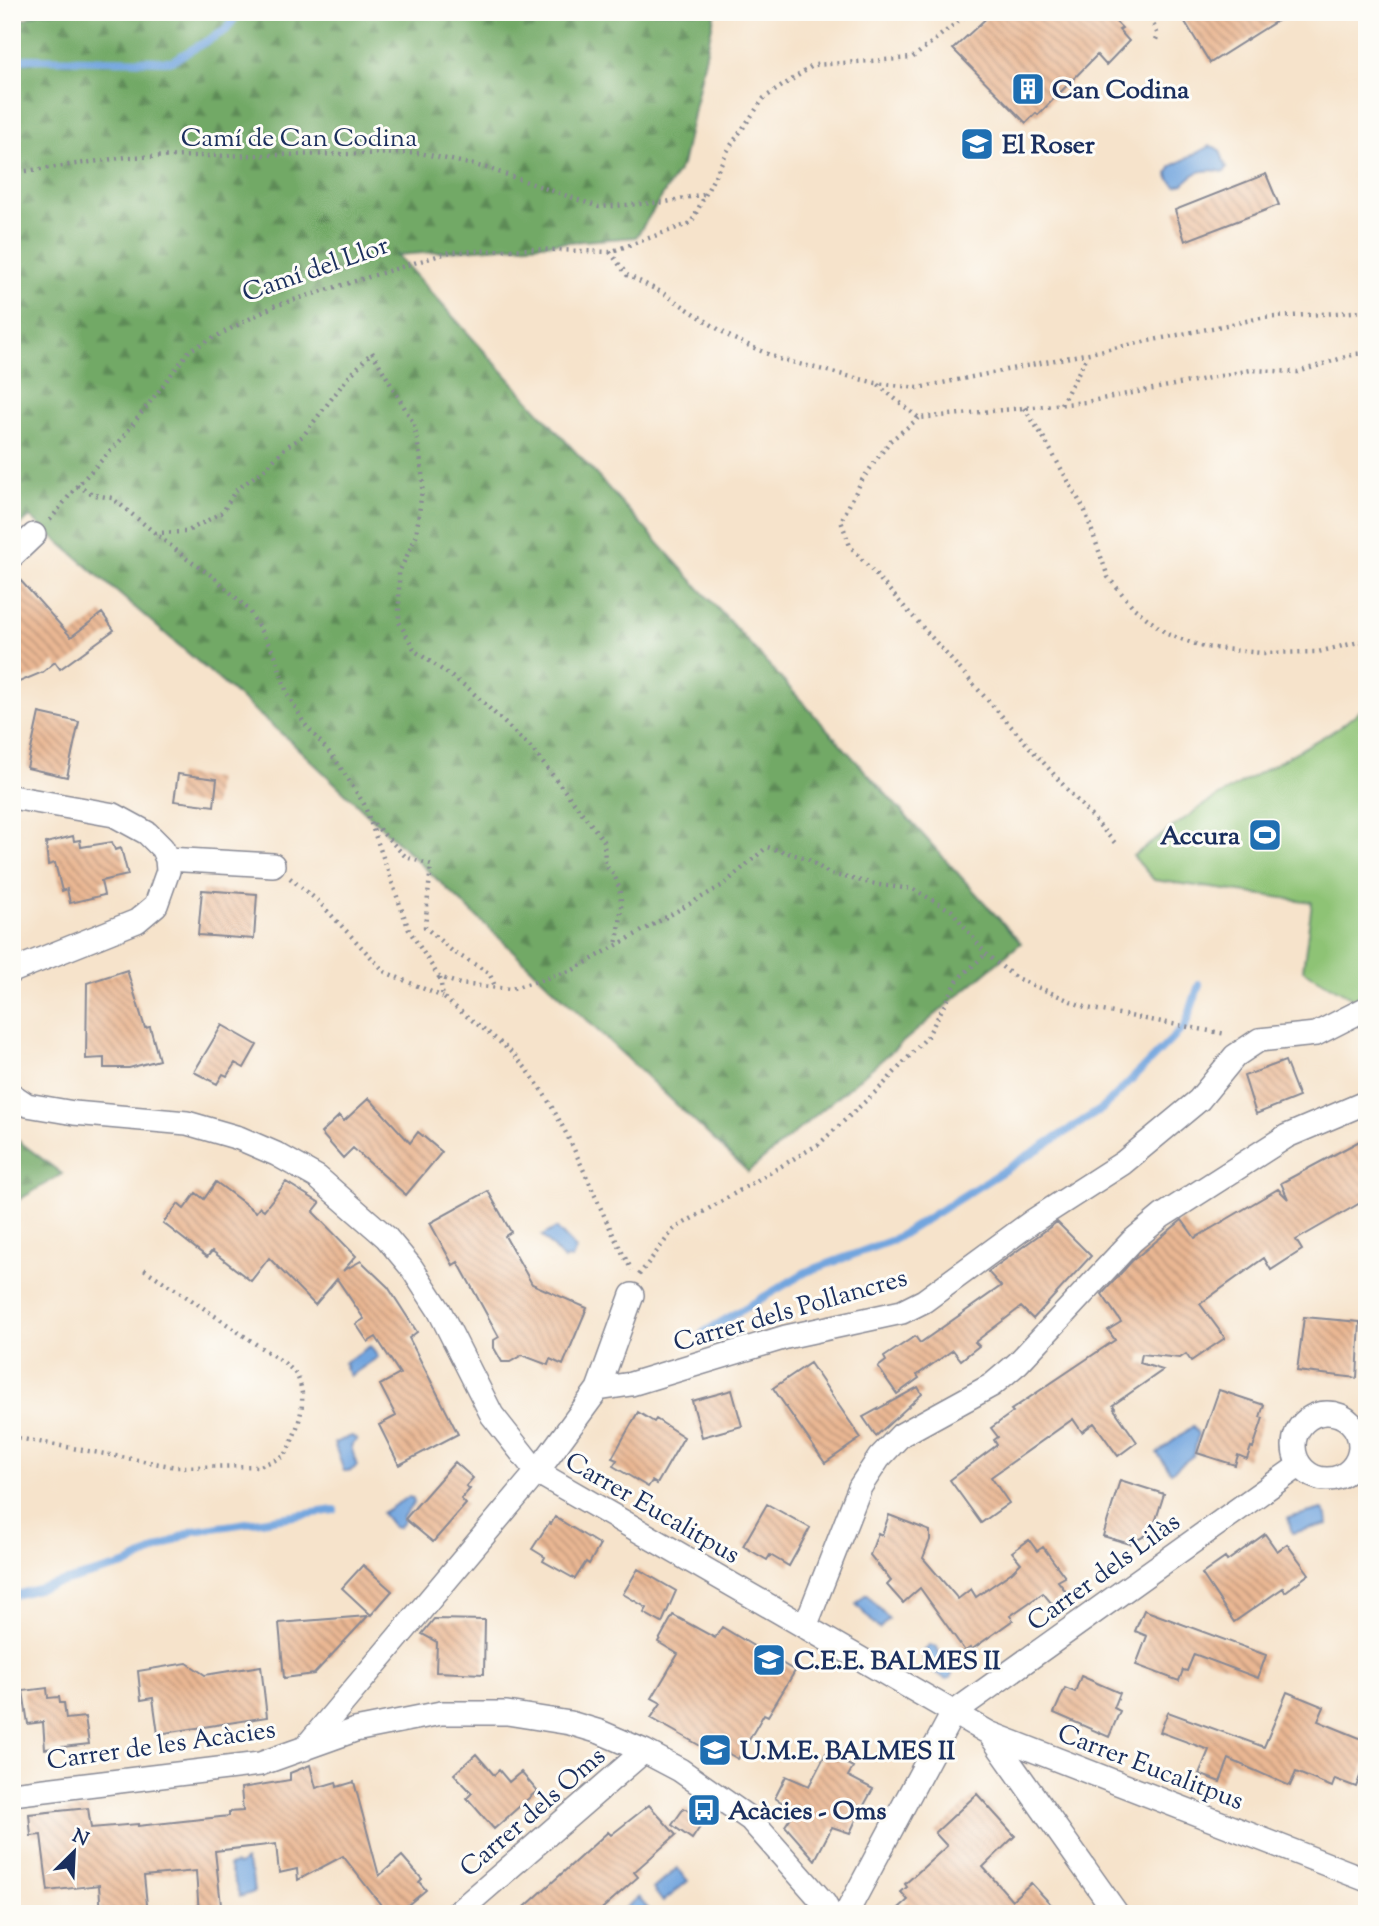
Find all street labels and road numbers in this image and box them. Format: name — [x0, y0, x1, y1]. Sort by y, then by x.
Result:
street label: Camí de Can Codina — [181, 121, 417, 158]
street label: Camí del Llor — [238, 228, 394, 313]
street label: Carrer dels Pollancres — [669, 1260, 912, 1362]
street label: Carrer Eucalitpus — [557, 1444, 746, 1574]
street label: Carrer dels Lilàs — [1020, 1505, 1189, 1641]
street label: Carrer de les Acàcies — [45, 1712, 278, 1781]
street label: Carrer Eucalitpus — [1052, 1716, 1248, 1821]
street label: Carrer dels Oms — [453, 1739, 615, 1887]

